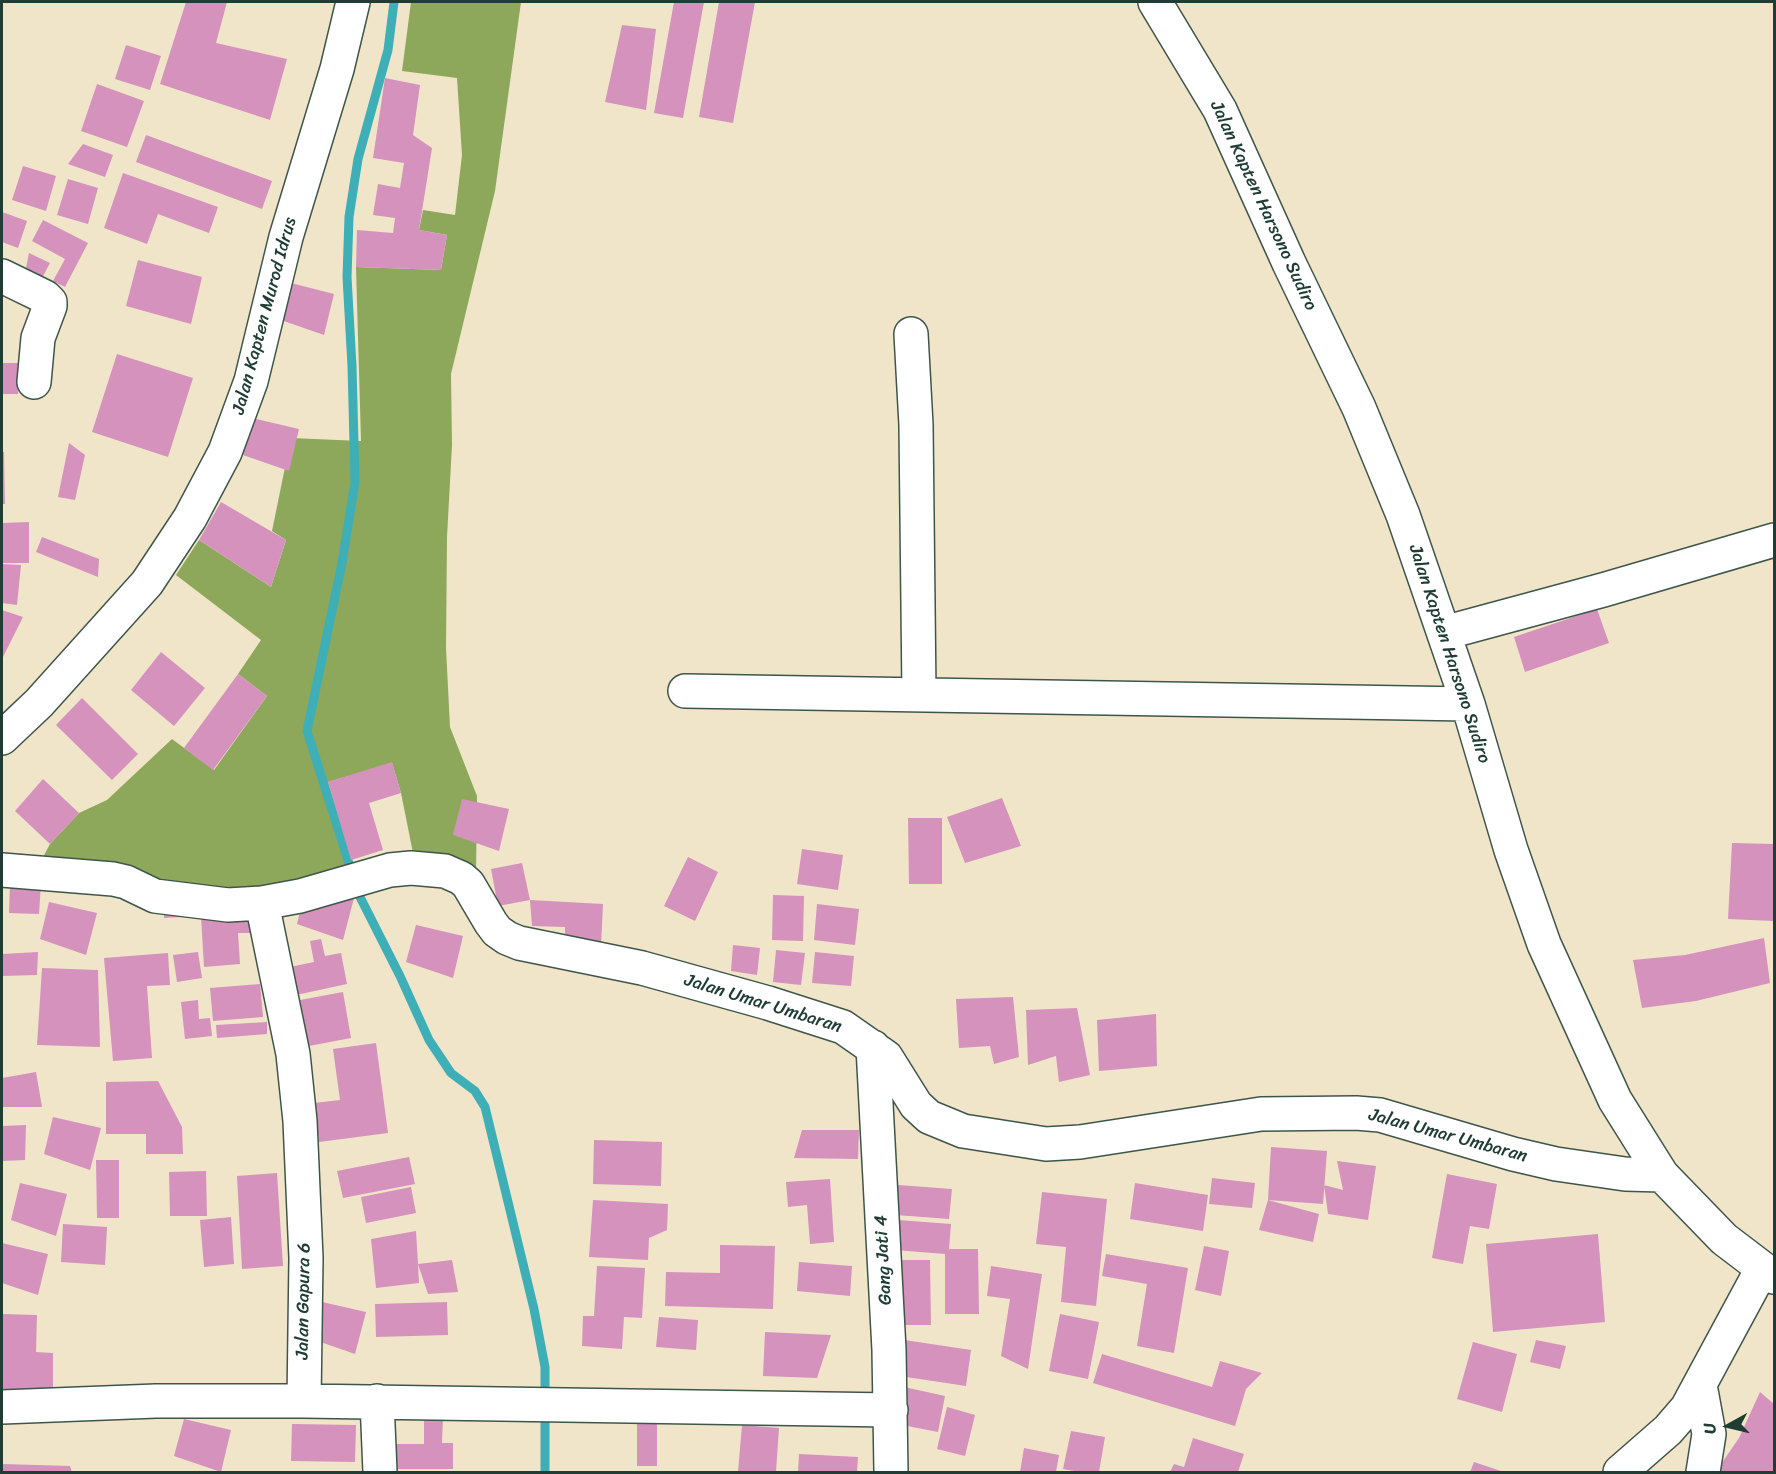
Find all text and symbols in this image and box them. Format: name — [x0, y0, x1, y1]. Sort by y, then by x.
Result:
street label: Jalan Kapten Harsono Sudiro — [1205, 98, 1321, 314]
street label: Jalan Kapten Murod Idrus — [228, 215, 302, 417]
street label: Jalan Kapten Harsono Sudiro — [1403, 542, 1495, 766]
street label: Jalan Umar Umbaran — [682, 970, 844, 1038]
street label: Jalan Umar Umbaran — [1366, 1104, 1530, 1168]
street label: Gang Jati 4 — [871, 1215, 897, 1305]
street label: Jalan Gapura 6 — [292, 1242, 316, 1360]
north arrow — [1698, 1396, 1758, 1456]
text: U — [1695, 1421, 1725, 1436]

